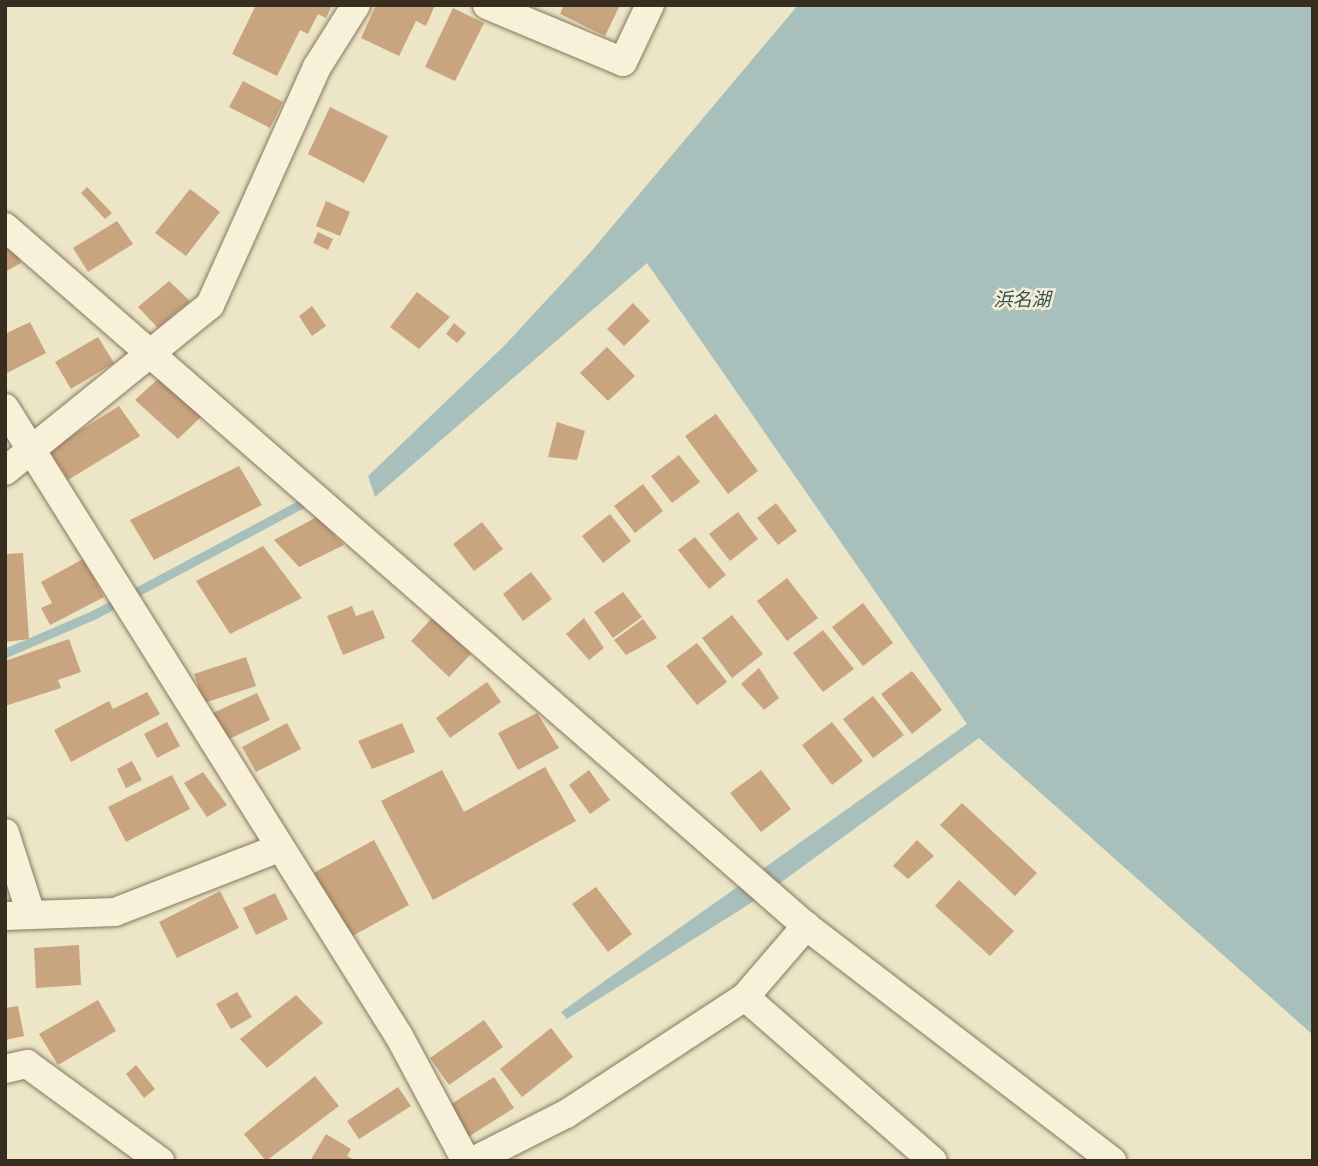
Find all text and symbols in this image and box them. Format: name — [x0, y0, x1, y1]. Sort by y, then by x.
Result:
water label: 浜名湖 — [994, 287, 1050, 309]

